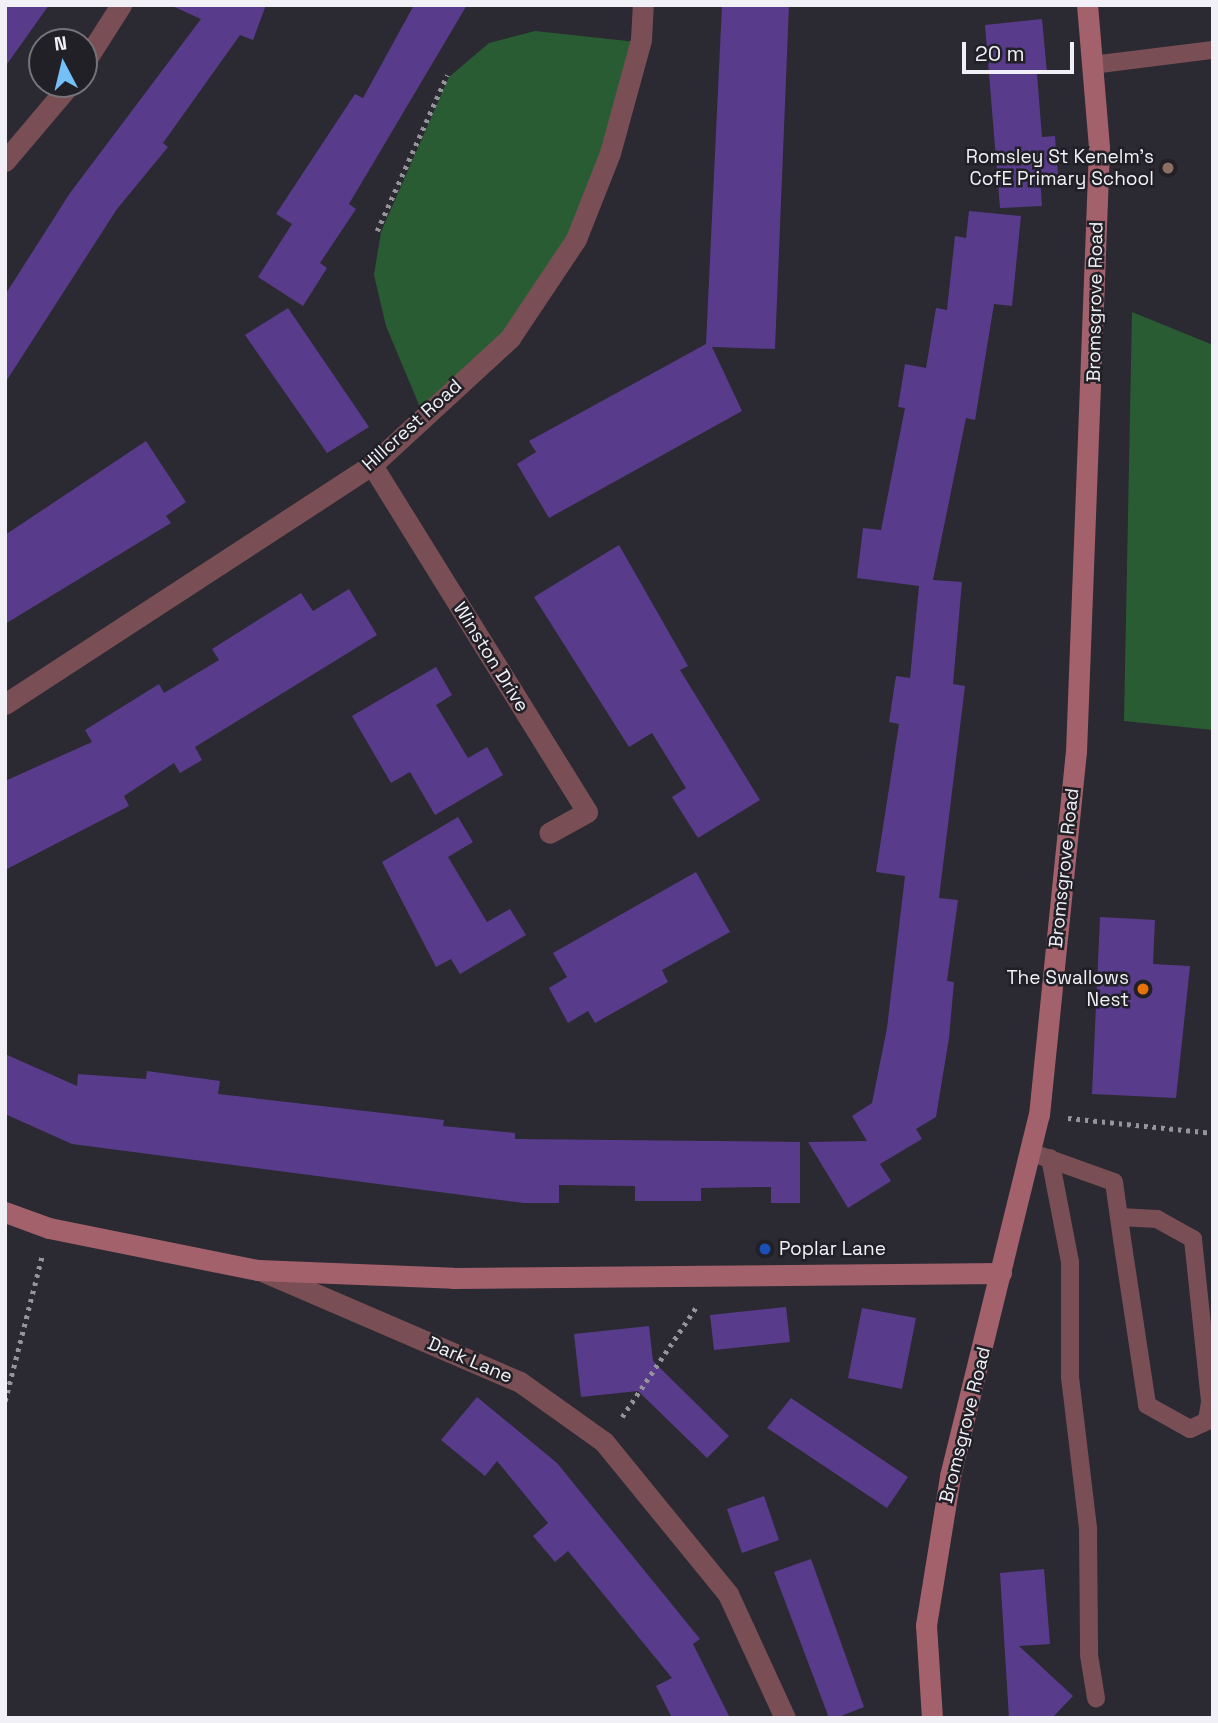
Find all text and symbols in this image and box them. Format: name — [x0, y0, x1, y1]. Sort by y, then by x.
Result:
north arrow — [28, 28, 98, 98]
scale bar — [966, 28, 1078, 72]
text: N — [53, 30, 68, 57]
text: 20 m — [975, 40, 1025, 67]
place label: Romsley St Kenelm's CofE Primary School — [966, 146, 1154, 190]
marker: Romsley St Kenelm's CofE Primary School — [1160, 160, 1176, 176]
street label: Bromsgrove Road — [1082, 222, 1108, 382]
street label: Hillcrest Road — [358, 374, 466, 476]
street label: Winston Drive — [448, 598, 534, 716]
street label: Bromsgrove Road — [1044, 787, 1084, 949]
place label: The Swallows Nest — [1006, 967, 1129, 1011]
marker: The Swallows Nest — [1135, 981, 1151, 997]
place label: Poplar Lane — [779, 1238, 886, 1260]
marker: Poplar Lane — [757, 1241, 773, 1257]
street label: Dark Lane — [424, 1332, 516, 1388]
street label: Bromsgrove Road — [935, 1344, 995, 1506]

